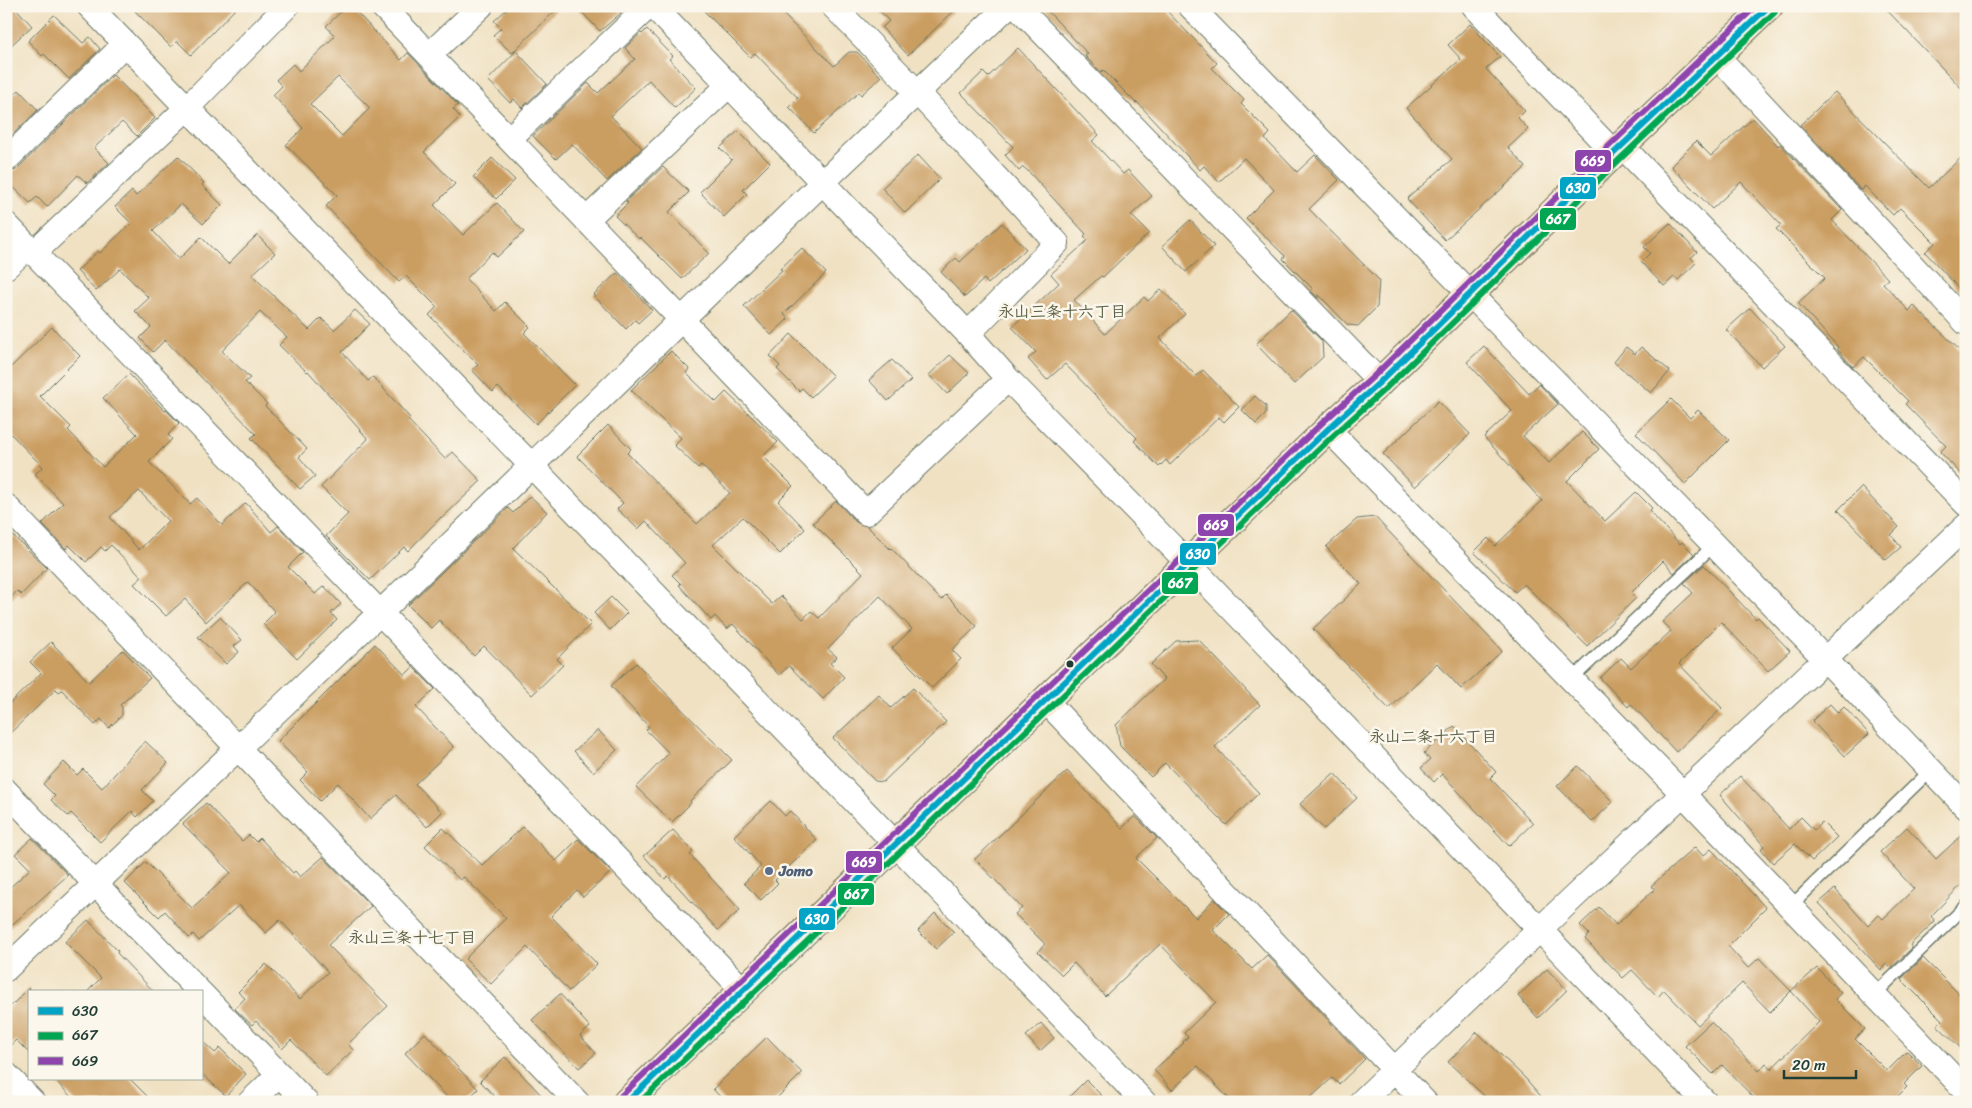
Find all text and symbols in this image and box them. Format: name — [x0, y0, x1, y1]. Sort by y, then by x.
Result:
line badge: 669 — [1574, 149, 1612, 173]
text: 669 — [1580, 149, 1606, 174]
line badge: 630 — [1559, 176, 1597, 200]
text: 630 — [1565, 176, 1590, 201]
line badge: 667 — [1539, 207, 1577, 231]
text: 667 — [1545, 207, 1571, 232]
district label: 永山三条十六丁目 — [998, 297, 1126, 326]
line badge: 669 — [1197, 513, 1235, 537]
text: 669 — [1203, 513, 1229, 538]
line badge: 630 — [1179, 542, 1217, 566]
text: 630 — [1185, 542, 1210, 567]
line badge: 667 — [1161, 571, 1199, 595]
text: 667 — [1167, 571, 1193, 596]
unlabelled marker — [1065, 659, 1075, 669]
district label: 永山二条十六丁目 — [1369, 722, 1497, 751]
line badge: 669 — [845, 850, 883, 874]
text: 669 — [851, 850, 877, 875]
place label: Jomo — [778, 858, 813, 884]
marker: Jomo — [763, 865, 775, 877]
line badge: 667 — [837, 882, 875, 906]
text: 667 — [843, 882, 869, 907]
line badge: 630 — [798, 907, 836, 931]
text: 630 — [804, 907, 829, 932]
district label: 永山三条十七丁目 — [348, 923, 476, 952]
legend — [28, 990, 202, 1080]
text: 630 — [72, 998, 98, 1024]
text: 667 — [72, 1022, 99, 1048]
text: 669 — [72, 1048, 98, 1074]
scale bar — [1784, 1048, 1857, 1080]
text: 20 m — [1792, 1052, 1826, 1078]

